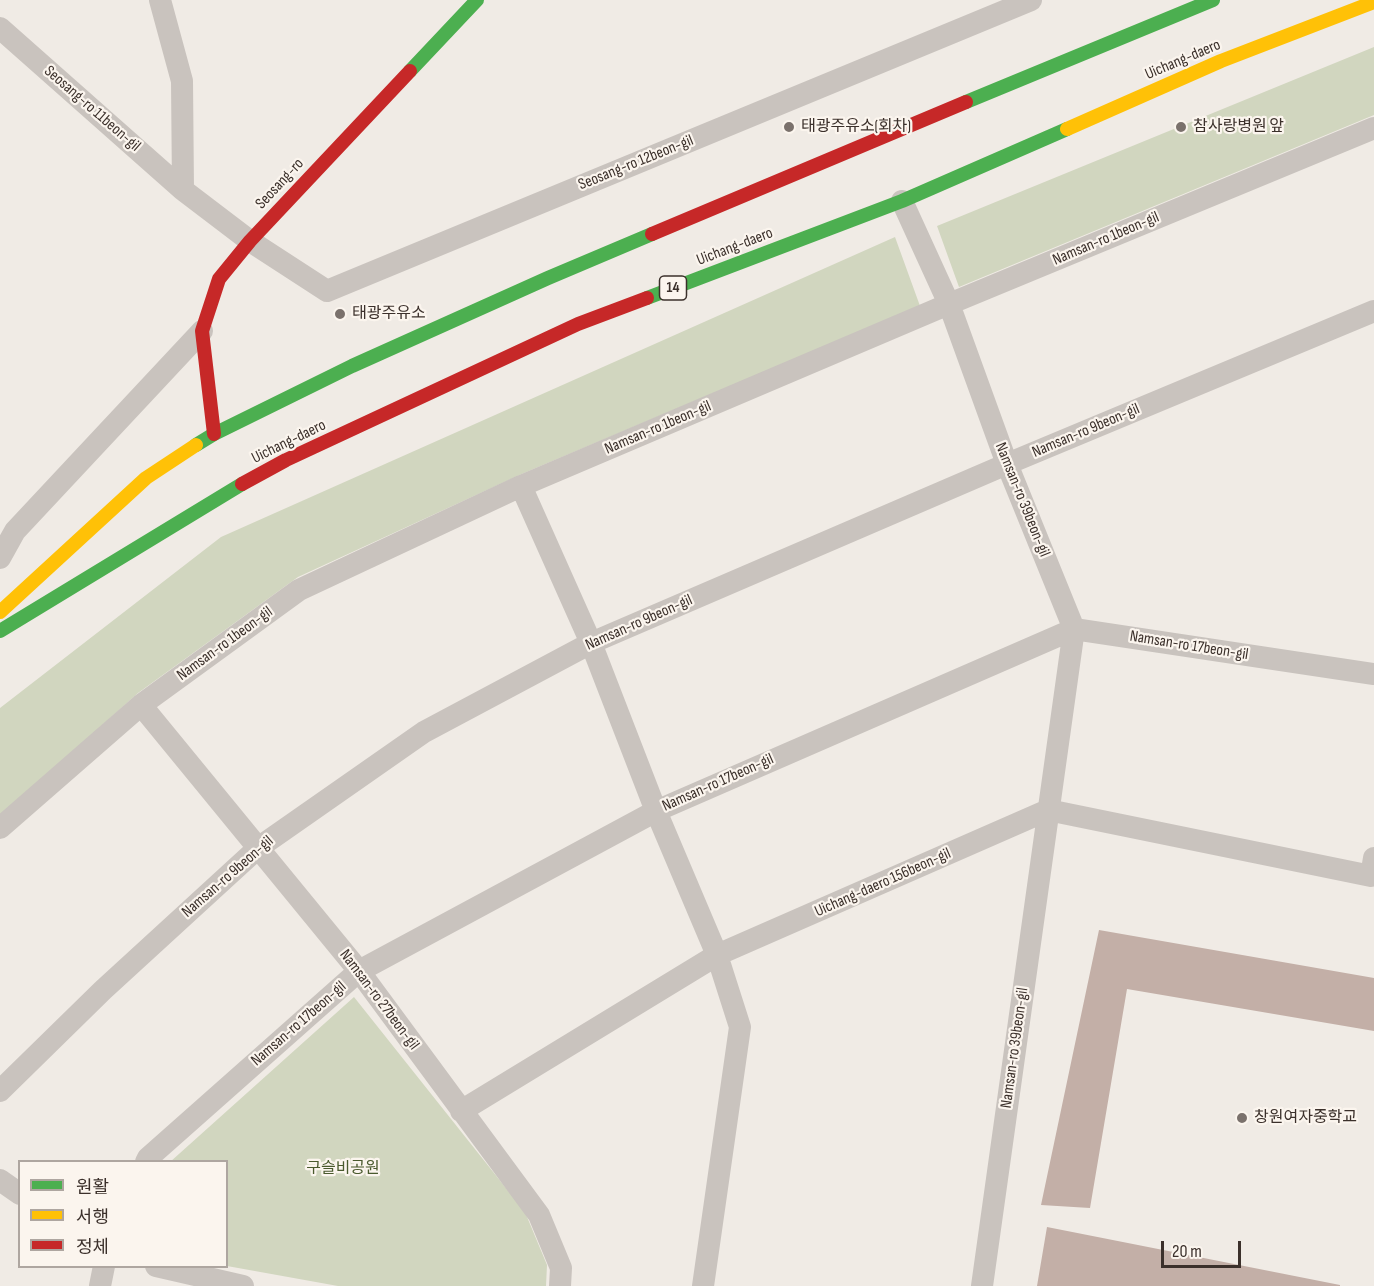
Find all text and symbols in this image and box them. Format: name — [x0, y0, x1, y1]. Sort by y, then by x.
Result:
street label: Uichang-daero — [1142, 36, 1224, 84]
street label: Seosang-ro 11beon-gil — [40, 62, 144, 156]
place label: 태광주유소(회차) — [801, 117, 911, 137]
place label: 참사랑병원 앞 — [1193, 117, 1284, 137]
marker: 태광주유소(회차) — [782, 120, 796, 134]
marker: 참사랑병원 앞 — [1174, 120, 1188, 134]
street label: Seosang-ro 12beon-gil — [576, 131, 696, 195]
street label: Seosang-ro — [252, 155, 308, 213]
street label: Namsan-ro 1beon-gil — [1050, 208, 1162, 270]
street label: Uichang-daero — [694, 224, 776, 270]
road number: 14 — [660, 276, 686, 300]
place label: 태광주유소 — [352, 304, 426, 324]
marker: 태광주유소 — [333, 307, 347, 321]
street label: Namsan-ro 1beon-gil — [602, 397, 714, 459]
street label: Namsan-ro 9beon-gil — [1029, 400, 1143, 462]
street label: Uichang-daero — [249, 416, 329, 468]
street label: Namsan-ro 39beon-gil — [990, 440, 1054, 560]
street label: Namsan-ro 9beon-gil — [583, 591, 695, 655]
street label: Namsan-ro 1beon-gil — [173, 603, 277, 685]
street label: Namsan-ro 17beon-gil — [1128, 627, 1250, 665]
street label: Namsan-ro 17beon-gil — [659, 750, 777, 816]
street label: Namsan-ro 9beon-gil — [178, 832, 278, 922]
street label: Uichang-daero 156beon-gil — [812, 844, 954, 922]
street label: Namsan-ro 27beon-gil — [335, 946, 423, 1054]
street label: Namsan-ro 17beon-gil — [247, 977, 351, 1071]
street label: Namsan-ro 39beon-gil — [997, 986, 1033, 1110]
place label: 창원여자중학교 — [1254, 1108, 1357, 1128]
marker: 창원여자중학교 — [1235, 1111, 1249, 1125]
park label: 구슬비공원 — [306, 1159, 380, 1179]
legend — [18, 1160, 228, 1268]
text: 원활 — [76, 1177, 109, 1198]
text: 서행 — [76, 1207, 109, 1228]
scale bar — [1164, 1229, 1244, 1267]
text: 정체 — [76, 1237, 109, 1258]
text: 20 m — [1172, 1241, 1202, 1262]

